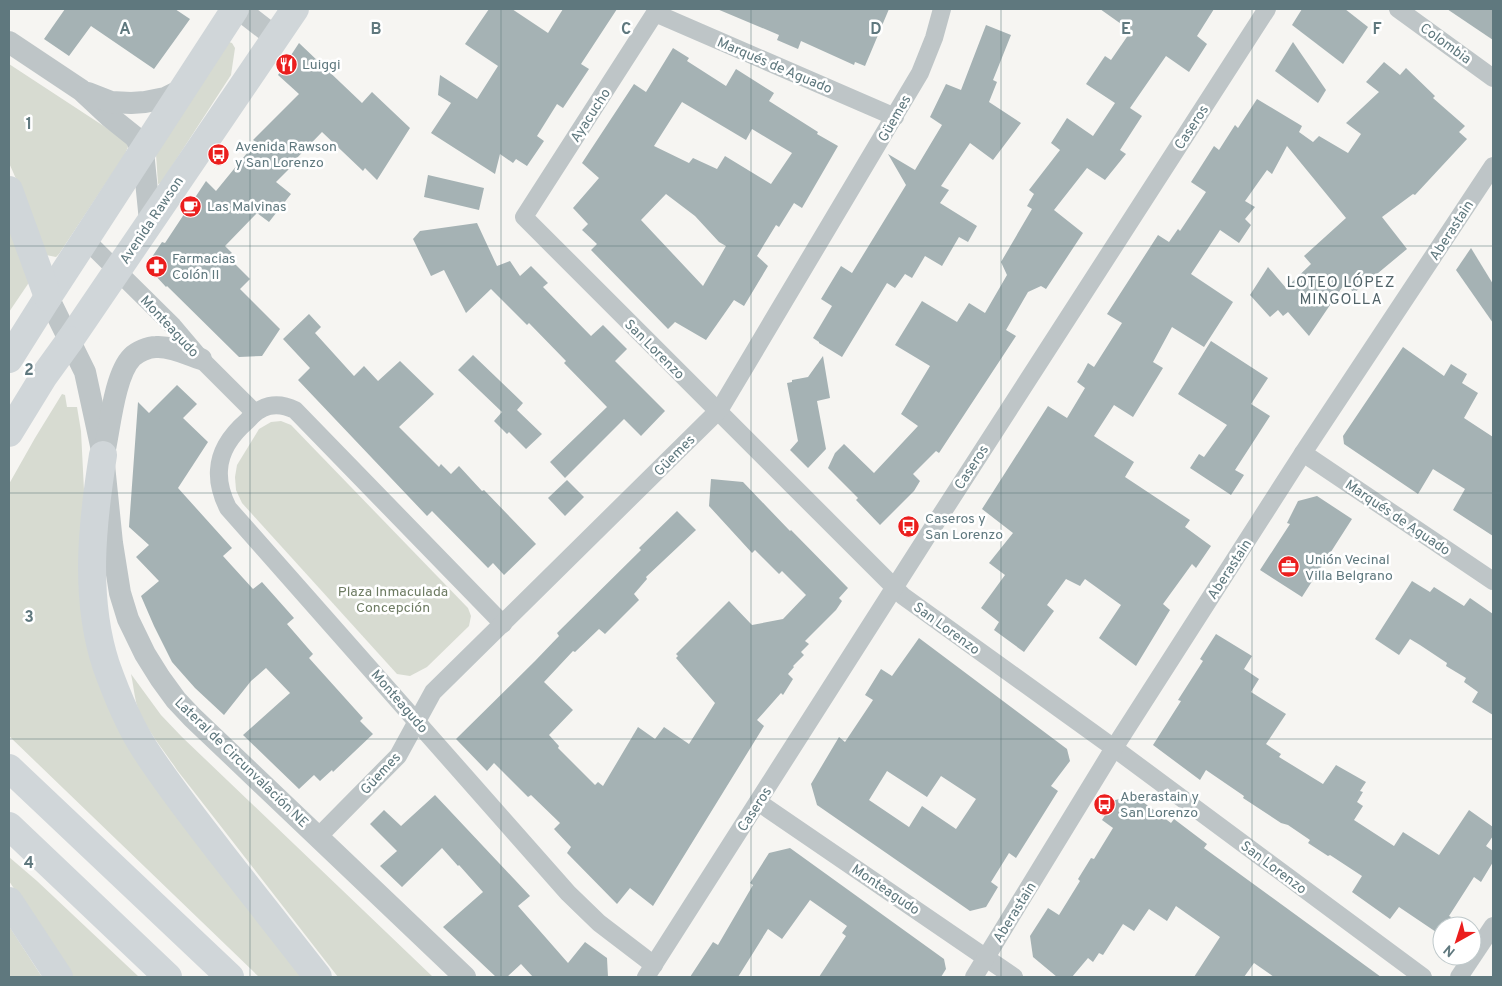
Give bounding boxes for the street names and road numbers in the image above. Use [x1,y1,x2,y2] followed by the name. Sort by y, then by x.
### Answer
[1416,20,1474,68] street label: Colombia
[714,34,835,98] street label: Marqués de Aguado
[567,85,615,146] street label: Ayacucho
[875,92,915,145] street label: Güemes
[1172,102,1213,153] street label: Caseros
[117,174,188,268] street label: Avenida Rawson
[1427,198,1478,264] street label: Aberastain
[136,293,202,362] street label: Monteagudo
[620,316,688,384] street label: San Lorenzo
[651,432,699,480] street label: Güemes
[952,442,993,493] street label: Caseros
[1341,477,1453,560] street label: Marqués de Aguado
[1205,537,1256,603] street label: Aberastain
[910,599,983,659] street label: San Lorenzo
[367,667,431,737] street label: Monteagudo
[170,695,311,832] street label: Lateral de Circunvalación NE
[357,749,405,799] street label: Güemes
[735,784,776,835] street label: Caseros
[1237,838,1310,899] street label: San Lorenzo
[848,861,923,919] street label: Monteagudo
[990,879,1041,946] street label: Aberastain

